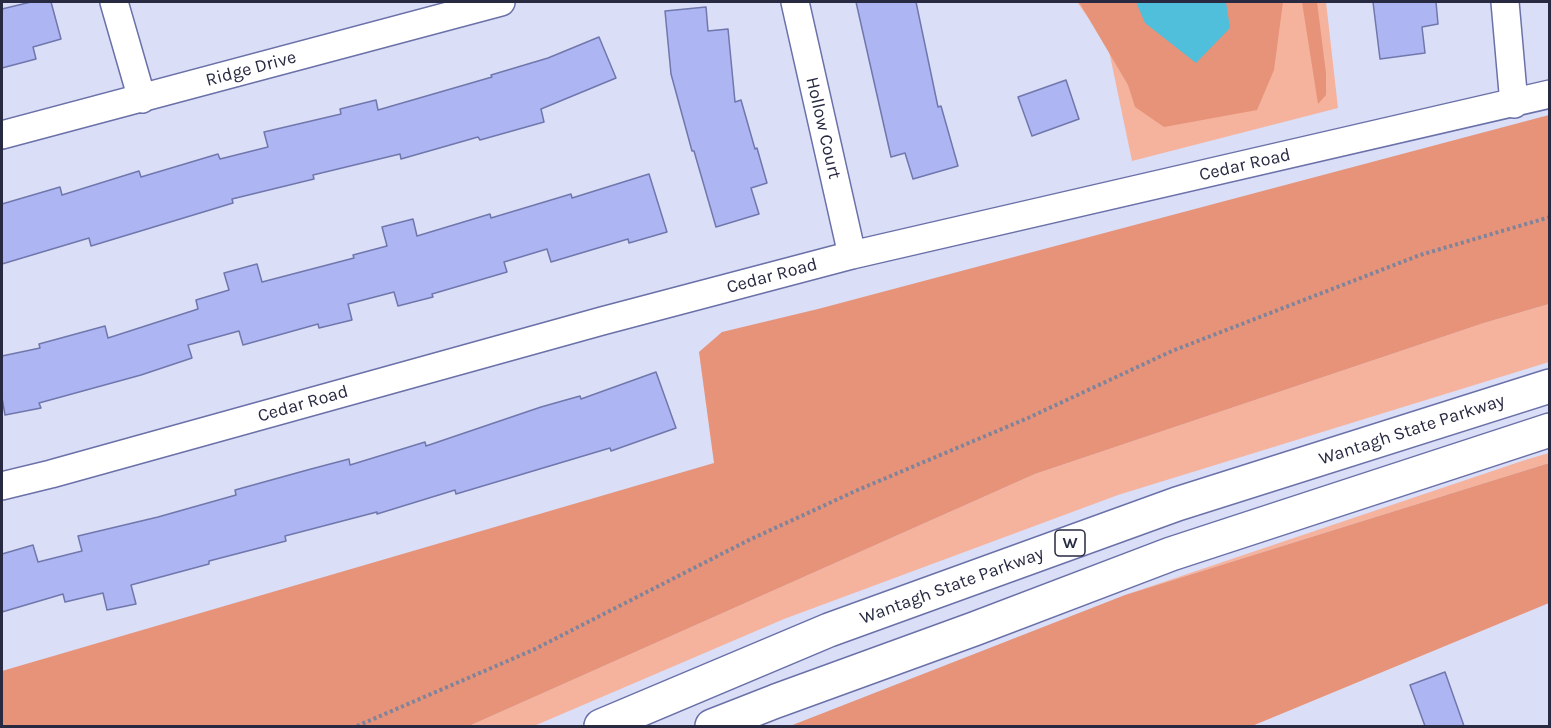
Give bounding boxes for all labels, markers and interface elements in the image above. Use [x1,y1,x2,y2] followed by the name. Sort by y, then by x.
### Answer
[203,47,299,91] street label: Ridge Drive
[801,75,845,181] street label: Hollow Court
[1197,144,1293,186] street label: Cedar Road
[724,254,820,298] street label: Cedar Road
[255,381,351,427] street label: Cedar Road
[1316,390,1508,470] street label: Wantagh State Parkway
[1055,530,1085,556] road number: W
[857,543,1047,629] street label: Wantagh State Parkway

